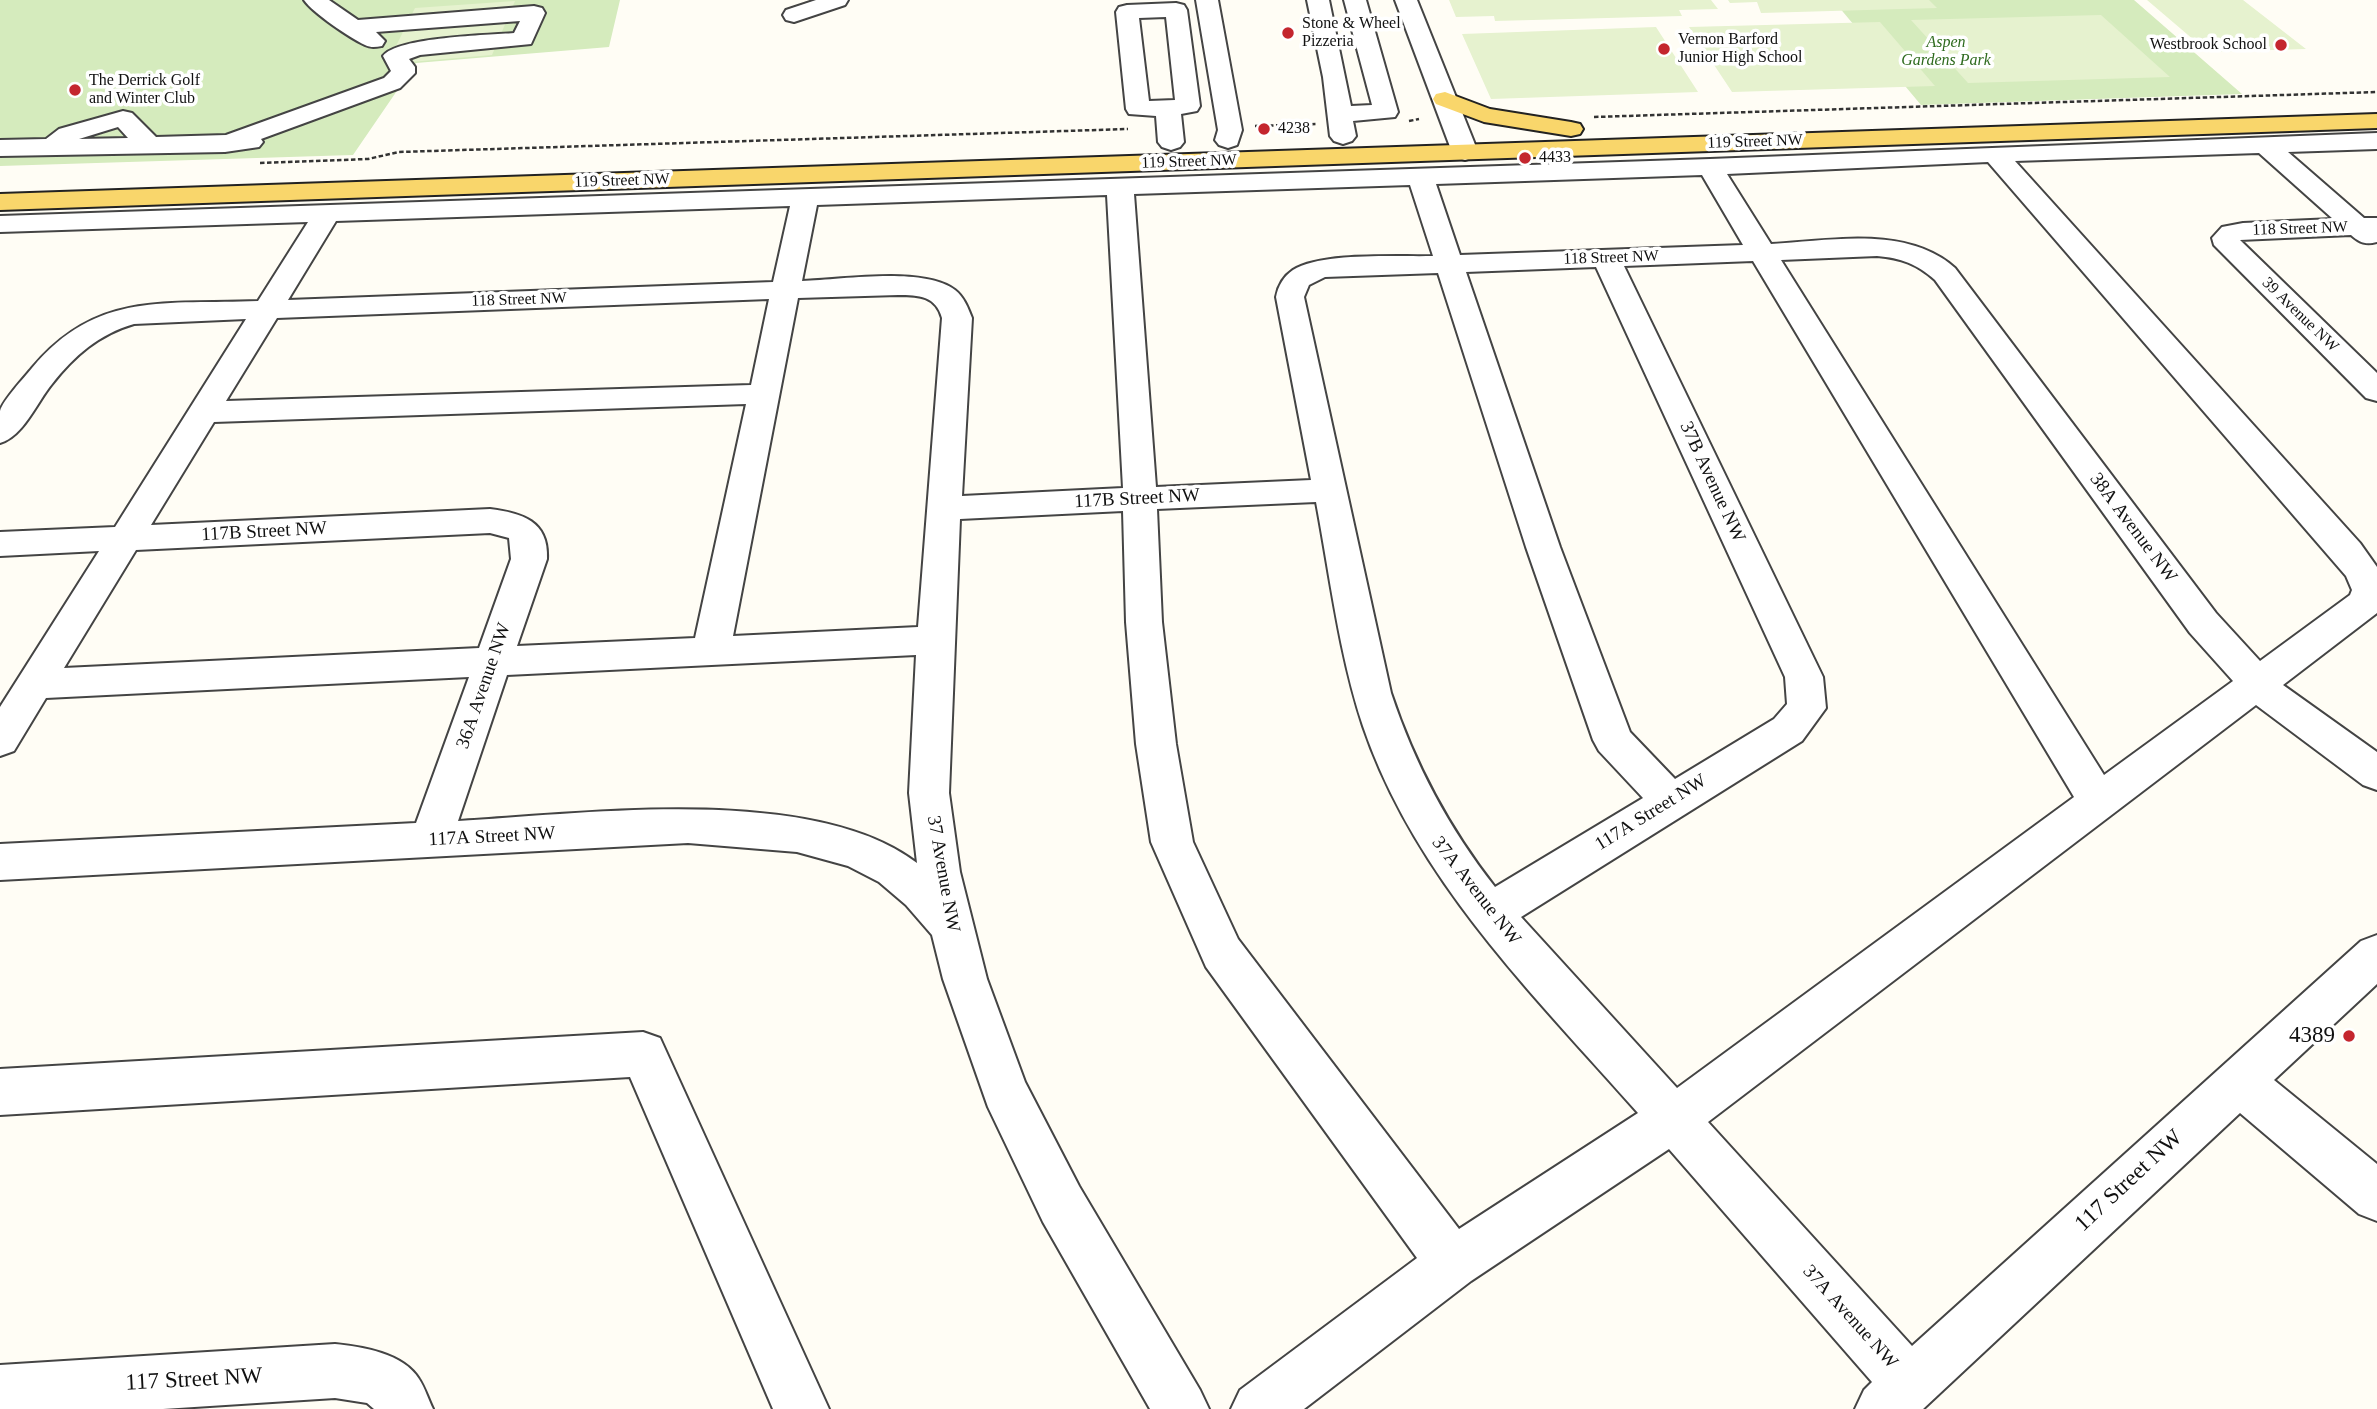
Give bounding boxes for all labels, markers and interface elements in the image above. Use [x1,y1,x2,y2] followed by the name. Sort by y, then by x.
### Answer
[1302,14,1401,52] place label: Stone & Wheel Pizzeria
[1280,25,1296,41] marker: Stone & Wheel Pizzeria
[1678,30,1802,68] place label: Vernon Barford Junior High School
[1901,33,1991,71] park label: Aspen Gardens Park
[2150,35,2267,55] place label: Westbrook School
[2273,37,2289,53] marker: Westbrook School
[1656,41,1672,57] marker: Vernon Barford Junior High School
[89,71,200,109] place label: The Derrick Golf and Winter Club
[67,82,83,98] marker: The Derrick Golf and Winter Club
[1278,119,1310,139] place label: 4238
[1256,121,1272,137] marker: 4238
[1707,131,1803,153] street label: 119 Street NW
[1539,148,1571,168] place label: 4433
[1517,150,1533,166] marker: 4433
[1141,151,1237,173] street label: 119 Street NW
[574,170,670,192] street label: 119 Street NW
[2252,218,2348,240] street label: 118 Street NW
[1563,247,1659,269] street label: 118 Street NW
[2258,274,2342,356] street label: 39 Avenue NW
[471,289,567,311] street label: 118 Street NW
[1674,418,1750,546] street label: 37B Avenue NW
[2084,469,2182,587] street label: 38A Avenue NW
[1074,484,1200,514] street label: 117B Street NW
[201,517,327,547] street label: 117B Street NW
[452,620,516,752] street label: 36A Avenue NW
[1591,770,1711,856] street label: 117A Street NW
[922,814,964,934] street label: 37 Avenue NW
[428,822,556,852] street label: 117A Street NW
[1427,832,1525,950] street label: 37A Avenue NW
[2289,1022,2335,1050] place label: 4389
[2341,1028,2357,1044] marker: 4389
[2069,1124,2189,1238] street label: 117 Street NW
[1798,1260,1902,1374] street label: 37A Avenue NW
[125,1363,263,1397] street label: 117 Street NW

